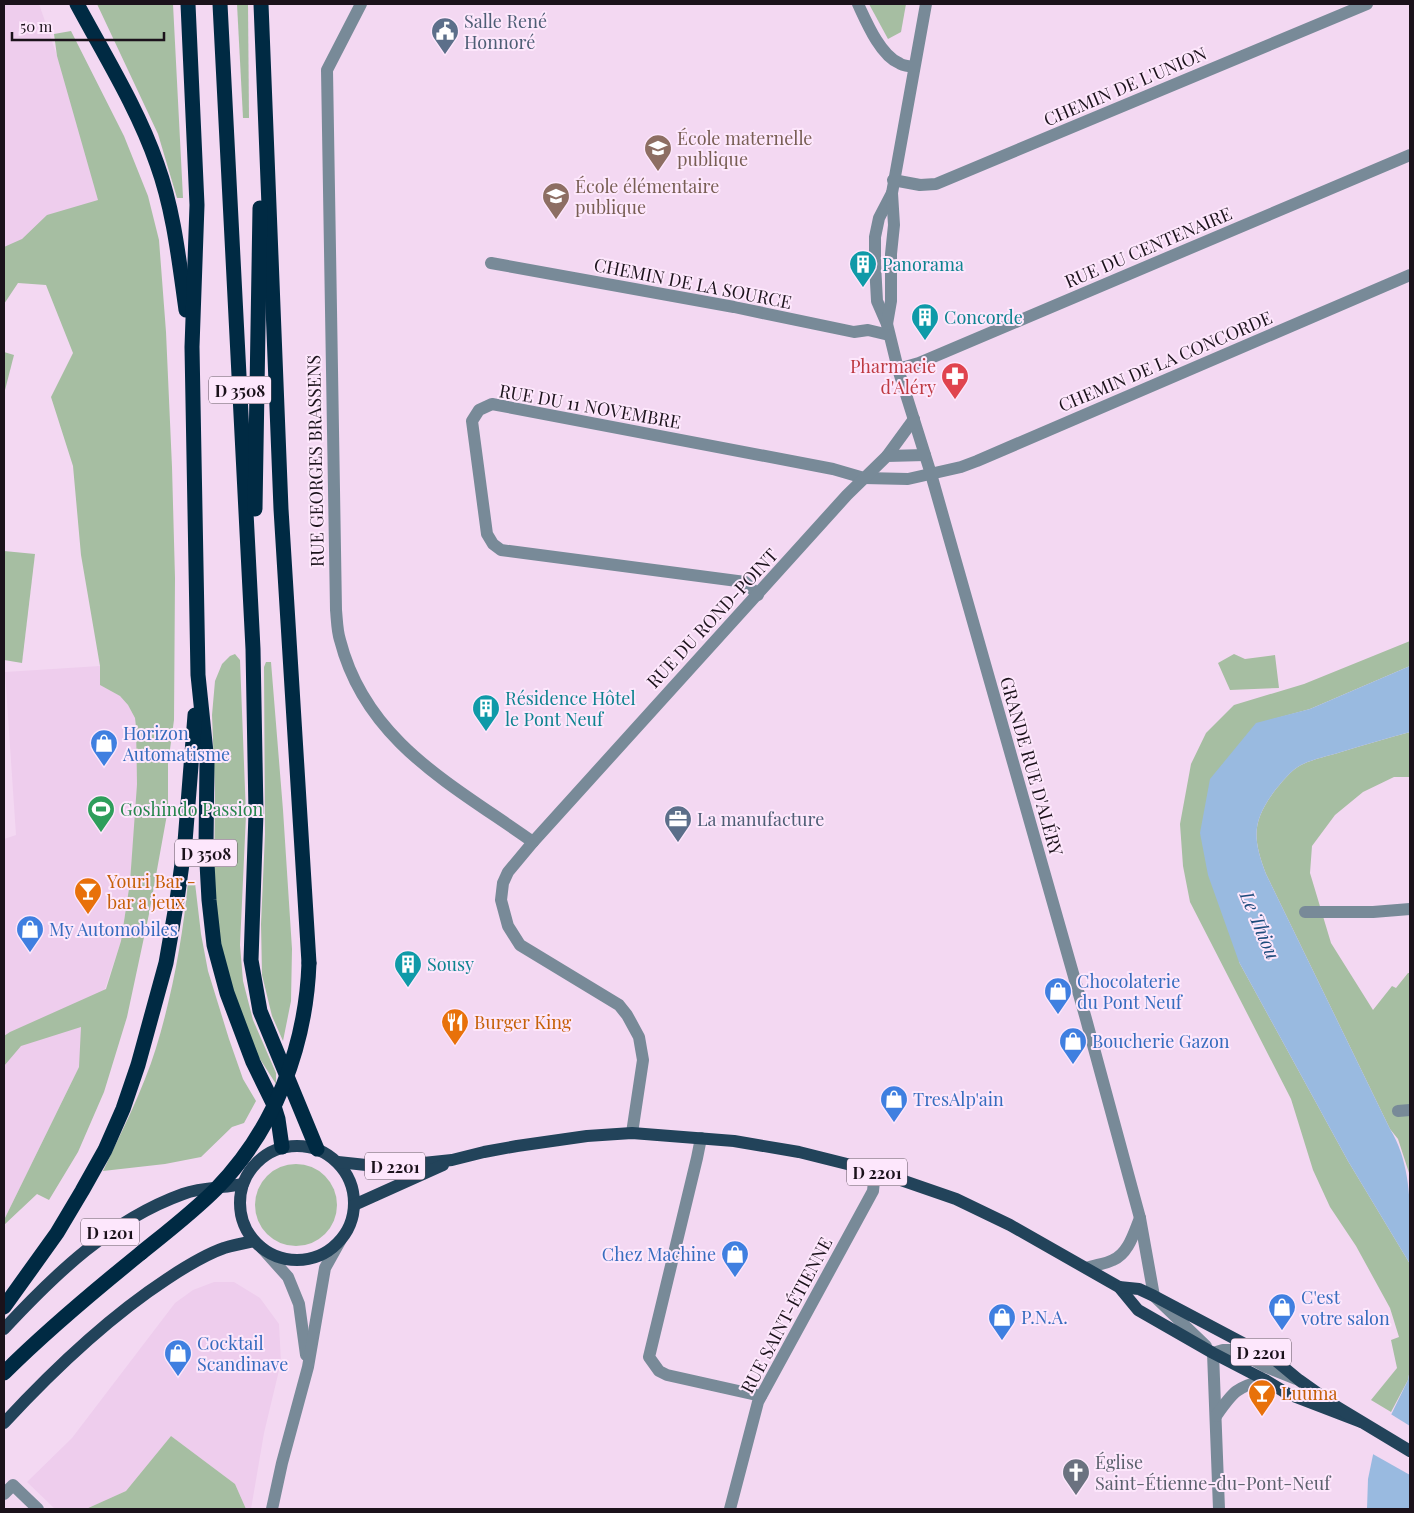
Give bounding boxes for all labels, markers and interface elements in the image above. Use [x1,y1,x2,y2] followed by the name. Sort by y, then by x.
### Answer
[464,9,547,54] place label: Salle René Honnoré
[12,10,165,42] scale bar
[20,16,53,36] text: 50 m
[430,16,460,55] public building icon: Salle René Honnoré
[1040,41,1211,131] street label: CHEMIN DE L'UNION
[677,126,812,171] place label: École maternelle publique
[643,133,673,172] school or university icon: École maternelle publique
[575,174,719,219] place label: École élémentaire publique
[541,181,571,220] school or university icon: École élémentaire publique
[1061,201,1235,293] street label: RUE DU CENTENAIRE
[848,249,878,288] building icon: Panorama
[592,252,794,314] street label: CHEMIN DE LA SOURCE
[882,252,964,276] place label: Panorama
[910,302,940,341] building icon: Concorde
[944,305,1023,329] place label: Concorde
[1055,305,1276,417] street label: CHEMIN DE LA CONCORDE
[850,354,936,399] place label: Pharmacie d'Aléry
[301,355,329,567] street label: RUE GEORGES BRASSENS
[940,361,970,400] pharmacy icon: Pharmacie d'Aléry
[209,376,271,404] road number: D 3508
[497,378,683,434] street label: RUE DU 11 NOVEMBRE
[641,543,783,693] street label: RUE DU ROND-POINT
[995,674,1069,859] street label: GRANDE RUE D'ALÉRY
[505,686,636,731] place label: Résidence Hôtel le Pont Neuf
[471,693,501,732] building icon: Résidence Hôtel le Pont Neuf
[122,721,230,766] place label: Horizon Automatisme
[89,728,119,767] shop icon: Horizon Automatisme
[86,794,116,833] sports icon: Goshindo Passion
[120,797,264,821] place label: Goshindo Passion
[663,804,693,843] office icon: La manufacture
[697,807,824,831] place label: La manufacture
[175,840,237,866] road number: D 3508
[106,869,196,914] place label: Youri Bar - bar a jeux
[73,876,103,915] bar icon: Youri Bar - bar a jeux
[1235,886,1287,963] water label: Le Thiou
[15,914,45,953] shop icon: My Automobiles
[49,917,178,941] place label: My Automobiles
[393,949,423,988] building icon: Sousy
[427,952,474,976] place label: Sousy
[1077,969,1184,1014] place label: Chocolaterie du Pont Neuf
[1043,976,1073,1015] shop icon: Chocolaterie du Pont Neuf
[440,1007,470,1046] restaurant icon: Burger King
[474,1010,572,1034] place label: Burger King
[1058,1026,1088,1065] shop icon: Boucherie Gazon
[1092,1029,1230,1053] place label: Boucherie Gazon
[879,1084,909,1123] shop icon: TresAlp'ain
[913,1087,1004,1111] place label: TresAlp'ain
[365,1152,425,1180] road number: D 2201
[847,1158,907,1186] road number: D 2201
[81,1218,139,1246] road number: D 1201
[735,1233,837,1397] street label: RUE SAINT-ÉTIENNE
[720,1239,750,1278] shop icon: Chez Machine
[602,1242,716,1266] place label: Chez Machine
[1300,1285,1390,1330] place label: C'est votre salon
[1267,1292,1297,1331] shop icon: C'est votre salon
[987,1302,1017,1341] shop icon: P.N.A.
[1021,1305,1068,1329] place label: P.N.A.
[197,1331,288,1376] place label: Cocktail Scandinave
[163,1338,193,1377] shop icon: Cocktail Scandinave
[1231,1338,1291,1365] road number: D 2201
[1247,1378,1277,1417] bar icon: Luuma
[1281,1381,1337,1405] place label: Luuma
[1095,1450,1332,1495] place label: Église Saint-Étienne-du-Pont-Neuf
[1061,1457,1091,1496] church icon: Église Saint-Étienne-du-Pont-Neuf

